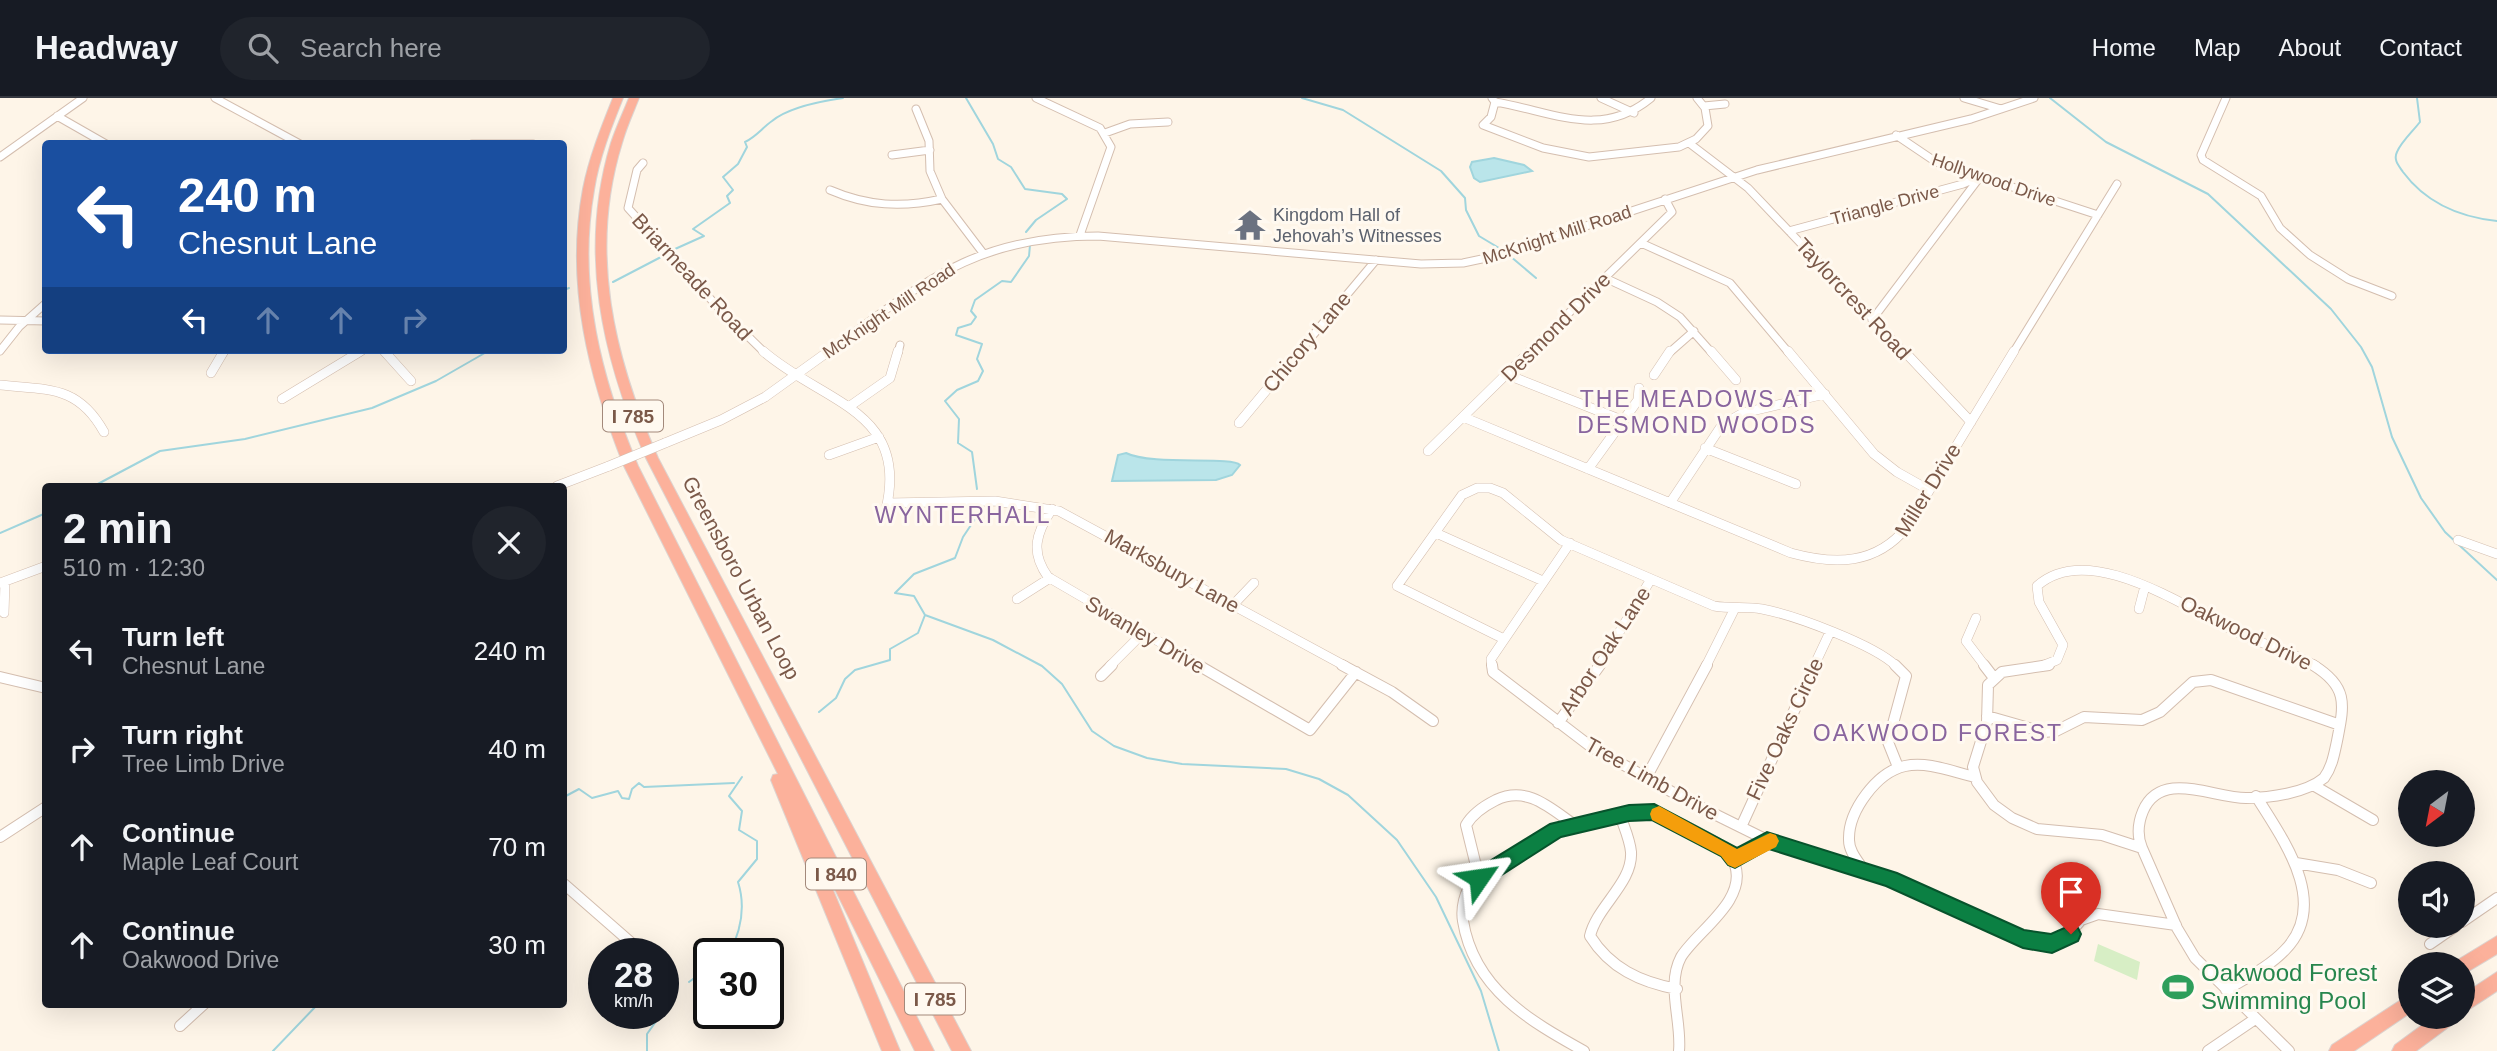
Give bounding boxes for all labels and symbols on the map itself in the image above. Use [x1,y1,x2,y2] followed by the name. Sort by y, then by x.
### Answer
[1929,149,2059,211] street label: Hollywood Drive
[1829,181,1941,229] street label: Triangle Drive
[1480,202,1634,268] street label: McKnight Mill Road
[1273,205,1442,246] place label: Kingdom Hall of Jehovah’s Witnesses
[1233,208,1267,242] temple icon: Kingdom Hall of Jehovah’s Witnesses
[628,209,757,345] street label: Briarmeade Road
[1791,233,1916,364] street label: Taylorcrest Road
[819,259,959,363] street label: McKnight Mill Road
[1496,267,1615,386] street label: Desmond Drive
[1258,287,1355,396] street label: Chicory Lane
[1577,386,1817,438] district label: THE MEADOWS AT DESMOND WOODS
[603,400,663,432] road number: I 785
[1890,439,1965,540] street label: Miller Drive
[678,472,805,683] street label: Greensboro Urban Loop
[874,502,1052,528] district label: WYNTERHALL
[1101,524,1244,617] street label: Marksbury Lane
[1555,582,1655,719] street label: Arbor Oak Lane
[1081,591,1209,678] street label: Swanley Drive
[2177,591,2316,674] street label: Oakwood Drive
[1742,654,1828,803] street label: Five Oaks Circle
[1813,720,2063,746] district label: OAKWOOD FOREST
[1582,732,1723,825] street label: Tree Limb Drive
[2398,770,2474,847] north arrow
[1442,841,1516,915] position arrow
[806,859,866,890] road number: I 840
[2041,862,2101,934] pin
[693,938,784,1029] speed limit sign: 30
[2201,959,2377,1014] place label: Oakwood Forest Swimming Pool
[2161,970,2195,1004] sports icon: Oakwood Forest Swimming Pool
[905,984,965,1015] road number: I 785

